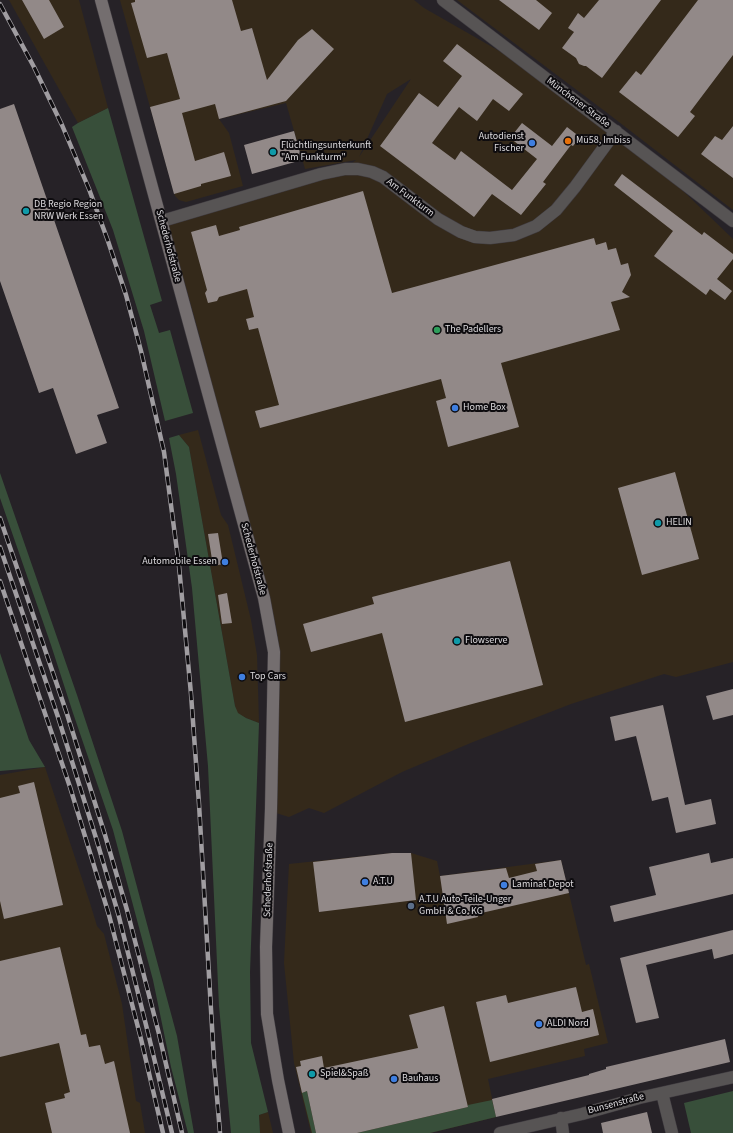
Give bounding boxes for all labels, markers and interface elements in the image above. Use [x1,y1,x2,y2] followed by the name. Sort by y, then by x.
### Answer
[544,75,612,131] street label: Münchener Straße
[479,131,524,154] place label: Autodienst Fischer
[576,135,630,147] place label: Mü58, Imbiss
[563,136,573,146] marker: Mü58, Imbiss
[527,138,537,148] marker: Autodienst Fischer
[281,140,371,164] place label: Flüchtlingsunterkunft "Am Funkturm"
[268,147,278,157] marker: Flüchtlingsunterkunft "Am Funkturm"
[384,176,436,220] street label: Am Funkturm
[34,199,103,222] place label: DB Regio Region NRW Werk Essen
[21,206,31,216] marker: DB Regio Region NRW Werk Essen
[153,209,183,283] street label: Schederhofstraße
[445,324,501,336] place label: The Padellers
[432,325,442,335] marker: The Padellers
[463,402,506,414] place label: Home Box
[450,403,460,413] marker: Home Box
[666,517,692,529] place label: HELIN
[653,518,663,528] marker: HELIN
[238,522,268,596] street label: Schederhofstraße
[142,556,217,568] place label: Automobile Essen
[220,557,230,567] marker: Automobile Essen
[465,635,508,647] place label: Flowserve
[452,636,462,646] marker: Flowserve
[250,671,286,683] place label: Top Cars
[237,672,247,682] marker: Top Cars
[262,843,276,917] street label: Schederhofstraße
[373,876,393,888] place label: A.T.U
[360,877,370,887] marker: A.T.U
[512,879,574,891] place label: Laminat Depot
[499,880,509,890] marker: Laminat Depot
[419,894,511,918] place label: A.T.U Auto-Teile-Unger GmbH & Co. KG
[406,901,416,911] marker: A.T.U Auto-Teile-Unger GmbH & Co. KG
[547,1018,589,1030] place label: ALDI Nord
[534,1019,544,1029] marker: ALDI Nord
[320,1068,369,1080] place label: Spiel&Spaß
[307,1069,317,1079] marker: Spiel&Spaß
[402,1073,438,1085] place label: Bauhaus
[389,1074,399,1084] marker: Bauhaus
[587,1091,645,1117] street label: Bunsenstraße

